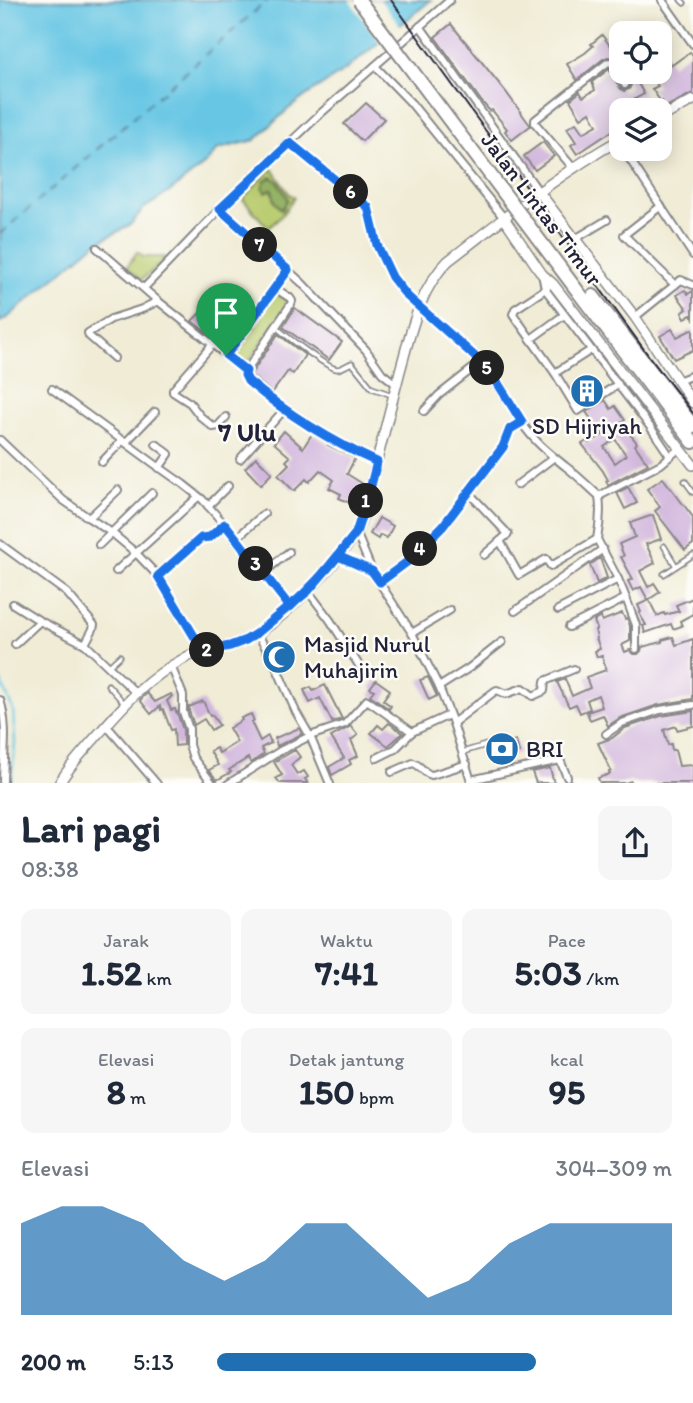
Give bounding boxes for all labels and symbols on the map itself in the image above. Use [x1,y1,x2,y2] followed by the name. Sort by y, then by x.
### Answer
[475,127,609,291] street label: Jalan Lintas Timur
[334,174,368,210] pin: 6
[243,228,278,262] pin: 7
[196,283,256,355] pin
[470,350,504,386] pin: 5
[568,372,606,410] building icon: SD Hijriyah
[532,412,643,440] place label: SD Hijriyah
[217,416,276,448] district label: 7 Ulu
[348,484,384,518] pin: 1
[402,532,438,566] pin: 4
[238,546,274,582] pin: 3
[304,630,431,684] place label: Masjid Nurul Muhajirin
[190,632,224,668] pin: 2
[260,638,298,676] mosque icon: Masjid Nurul Muhajirin
[483,730,521,768] bank icon: BRI
[526,735,564,763] place label: BRI

